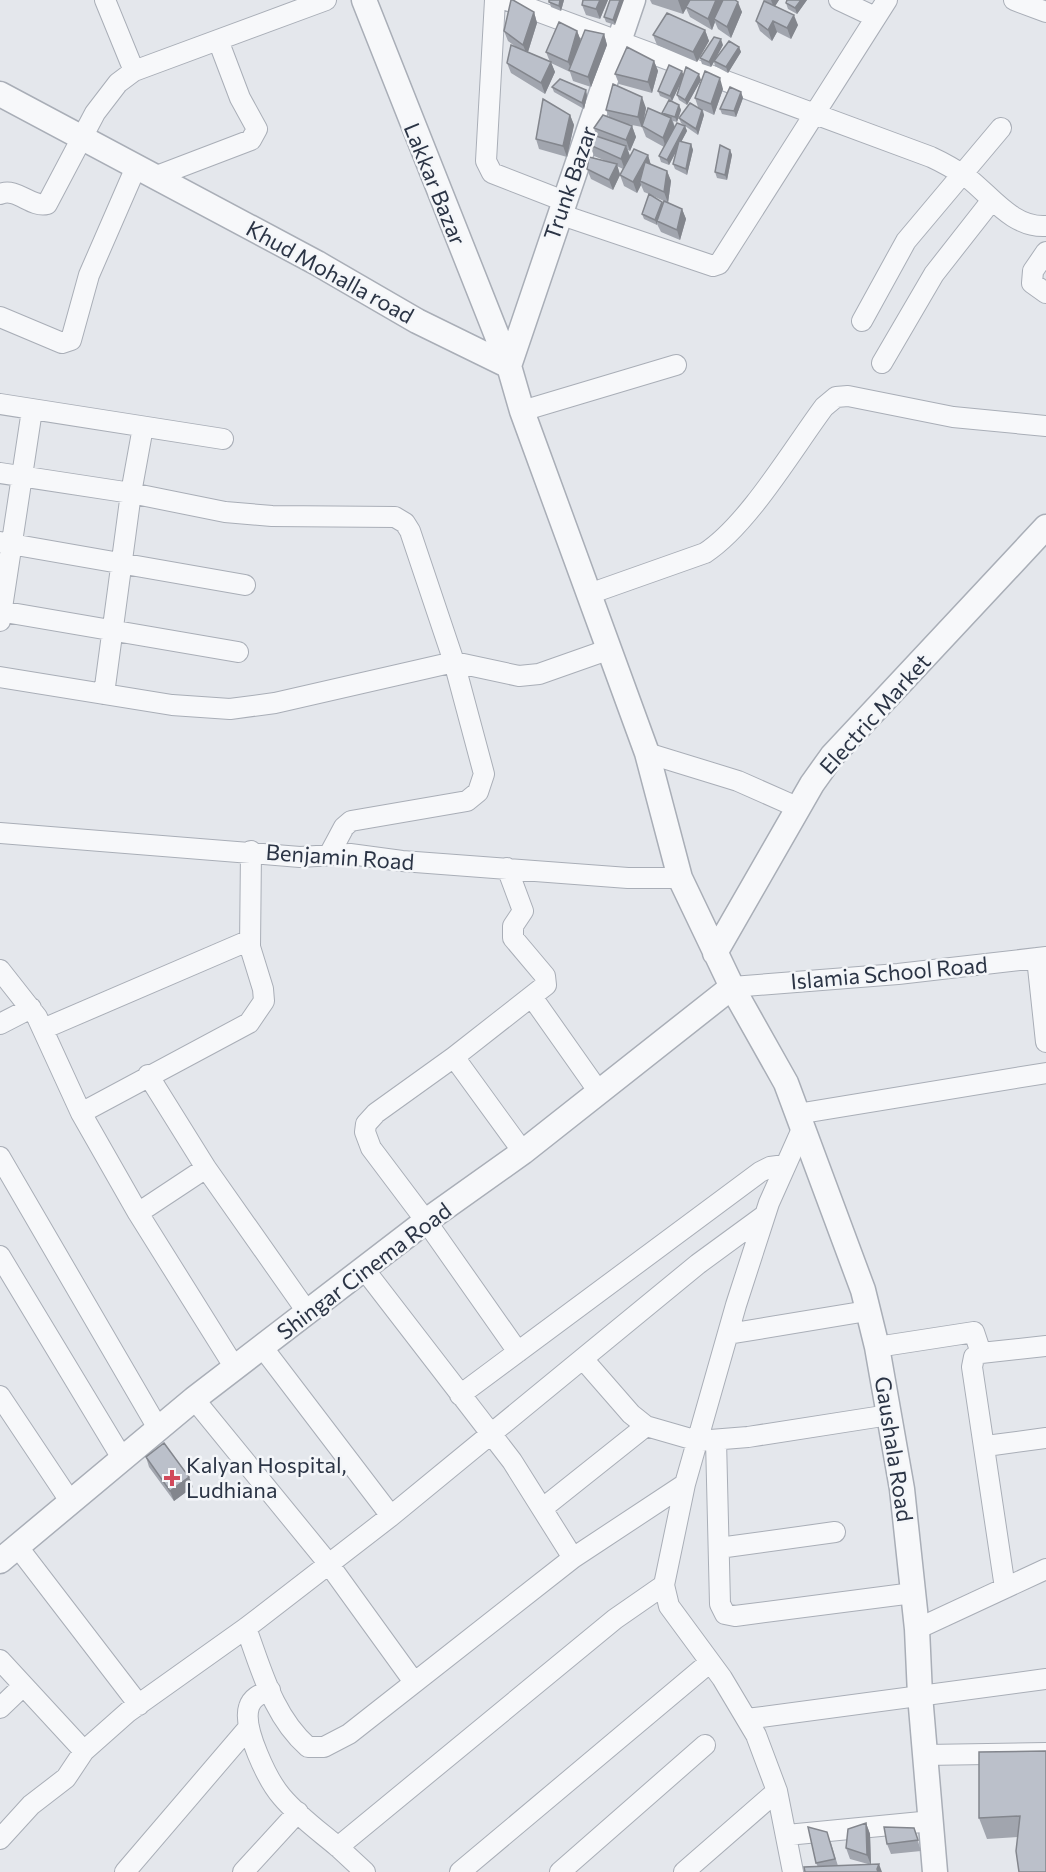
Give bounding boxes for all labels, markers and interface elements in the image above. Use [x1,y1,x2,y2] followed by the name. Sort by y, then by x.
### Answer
[399,119,472,249] street label: Lakkar Bazar
[537,122,602,244] street label: Trunk Bazar
[242,214,419,329] street label: Khud Mohalla road
[814,648,936,779] street label: Electric Market
[265,838,415,875] street label: Benjamin Road
[789,950,989,995] street label: Islamia School Road
[271,1196,456,1345] street label: Shingar Cinema Road
[870,1374,919,1523] street label: Gaushala Road
[186,1451,347,1503] place label: Kalyan Hospital, Ludhiana
[163,1469,181,1487] marker: Kalyan Hospital, Ludhiana

